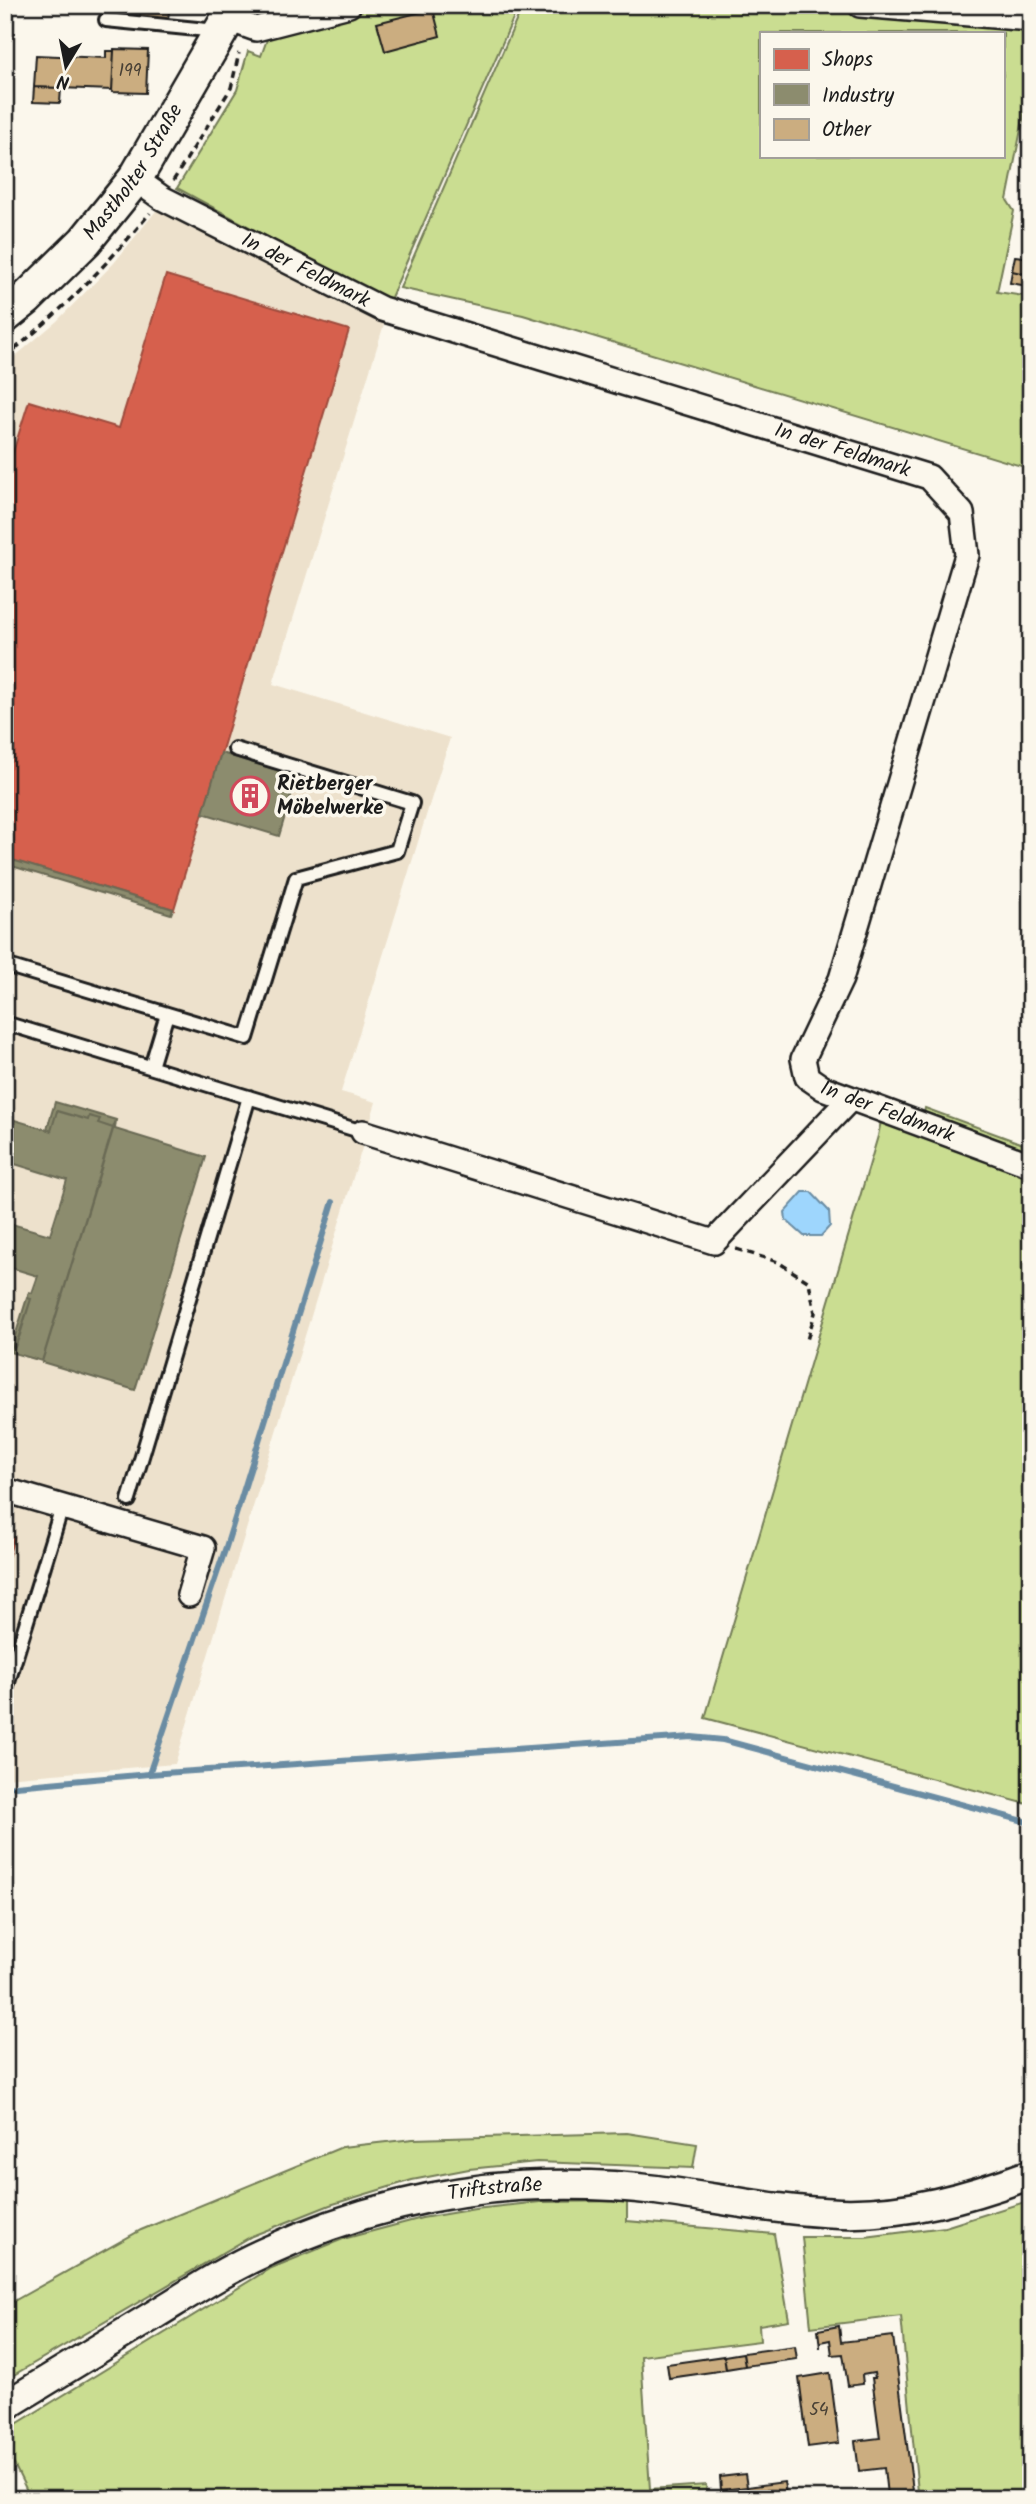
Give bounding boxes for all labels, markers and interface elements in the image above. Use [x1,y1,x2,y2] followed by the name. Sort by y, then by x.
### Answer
[32,32,102,102] north arrow
[760,32,1004,158] legend
[822,44,873,77] text: Shops
[118,57,142,86] house number: 199
[55,65,72,97] text: N
[822,80,894,113] text: Industry
[75,97,192,248] street label: Mastholter Straße
[822,114,872,147] text: Other
[235,224,376,317] street label: In der Feldmark
[770,414,915,487] street label: In der Feldmark
[277,768,383,825] place label: Rietberger Möbelwerke
[229,775,271,817] building icon: Rietberger Möbelwerke
[815,1072,959,1152] street label: In der Feldmark
[445,2168,543,2211] street label: Triftstraße
[809,2396,829,2425] house number: 54

